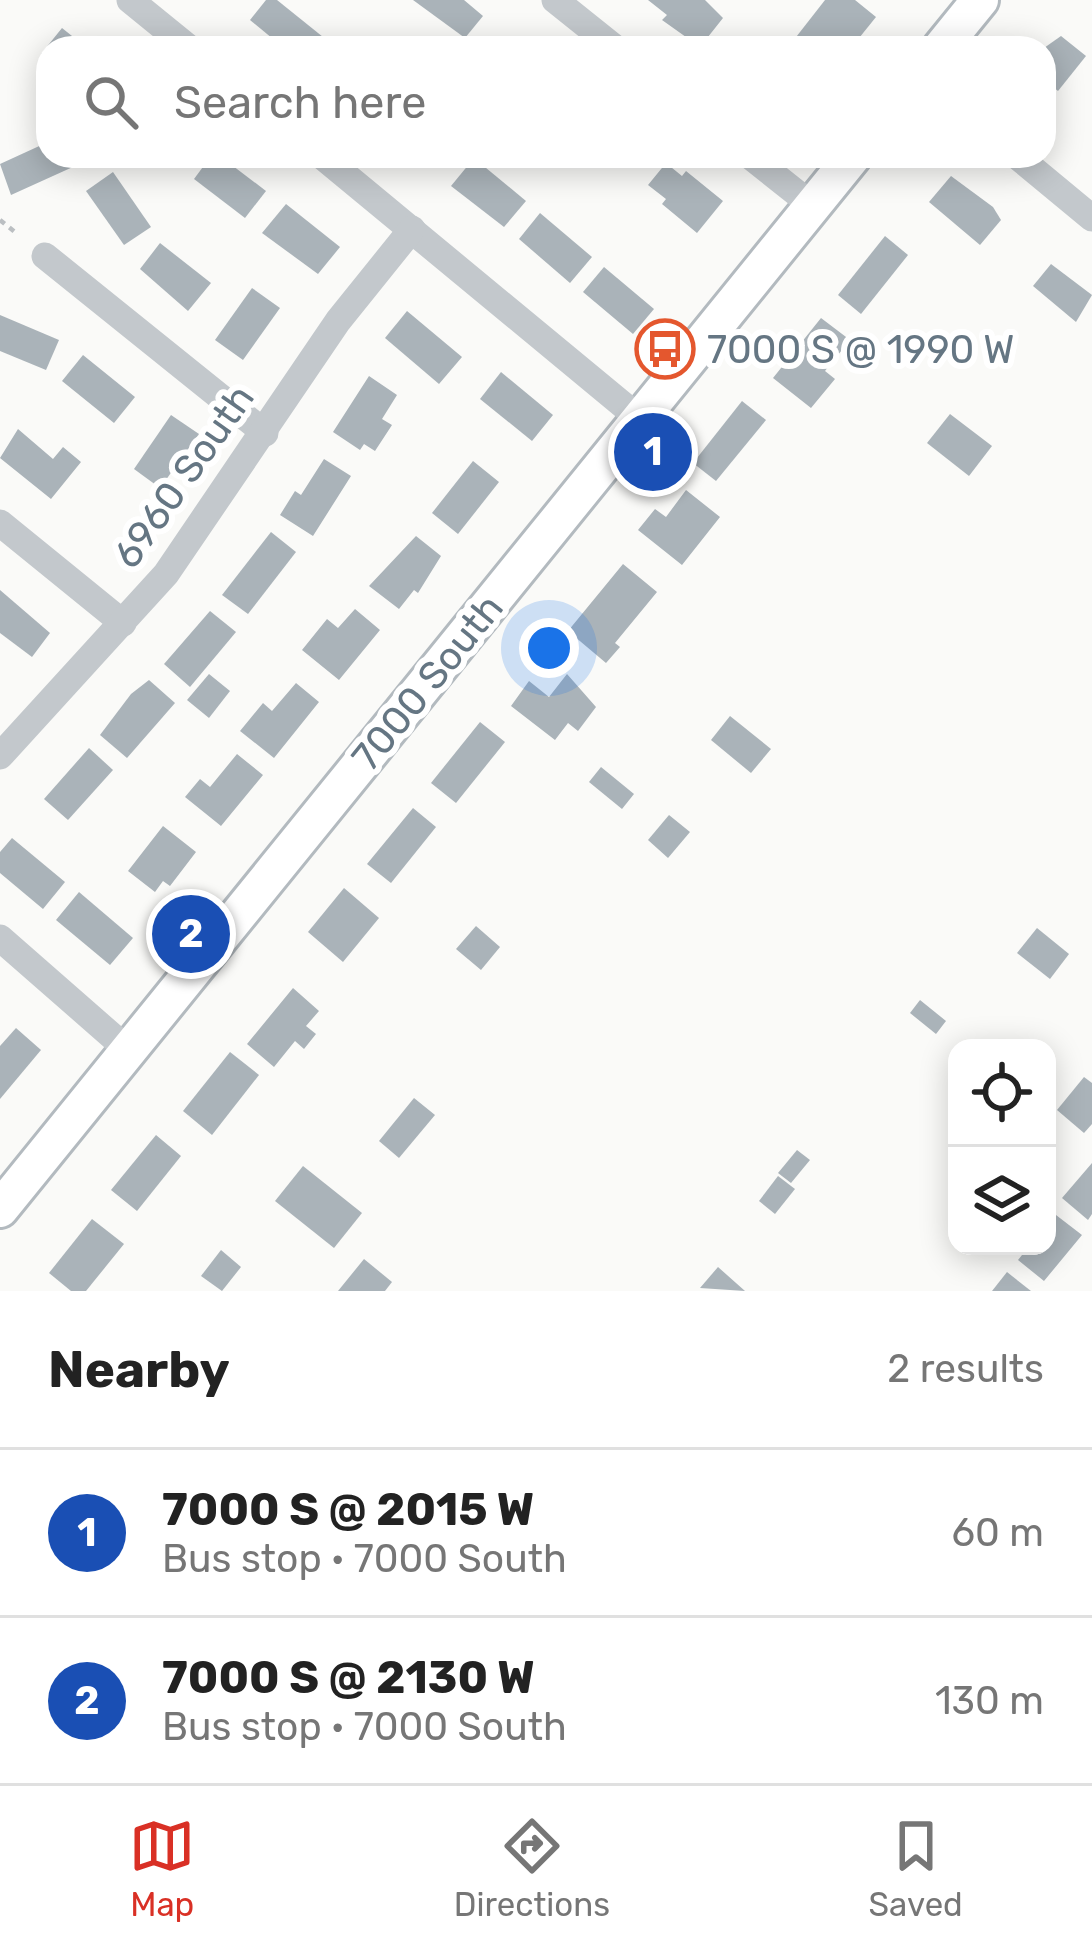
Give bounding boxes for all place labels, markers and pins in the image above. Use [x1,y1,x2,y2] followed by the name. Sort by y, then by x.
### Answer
[634,318,696,380] bus stop icon: 7000 S @ 1990 W
[707,327,1015,373] place label: 7000 S @ 1990 W
[614,407,692,497] pin: 1
[152,889,230,979] pin: 2

